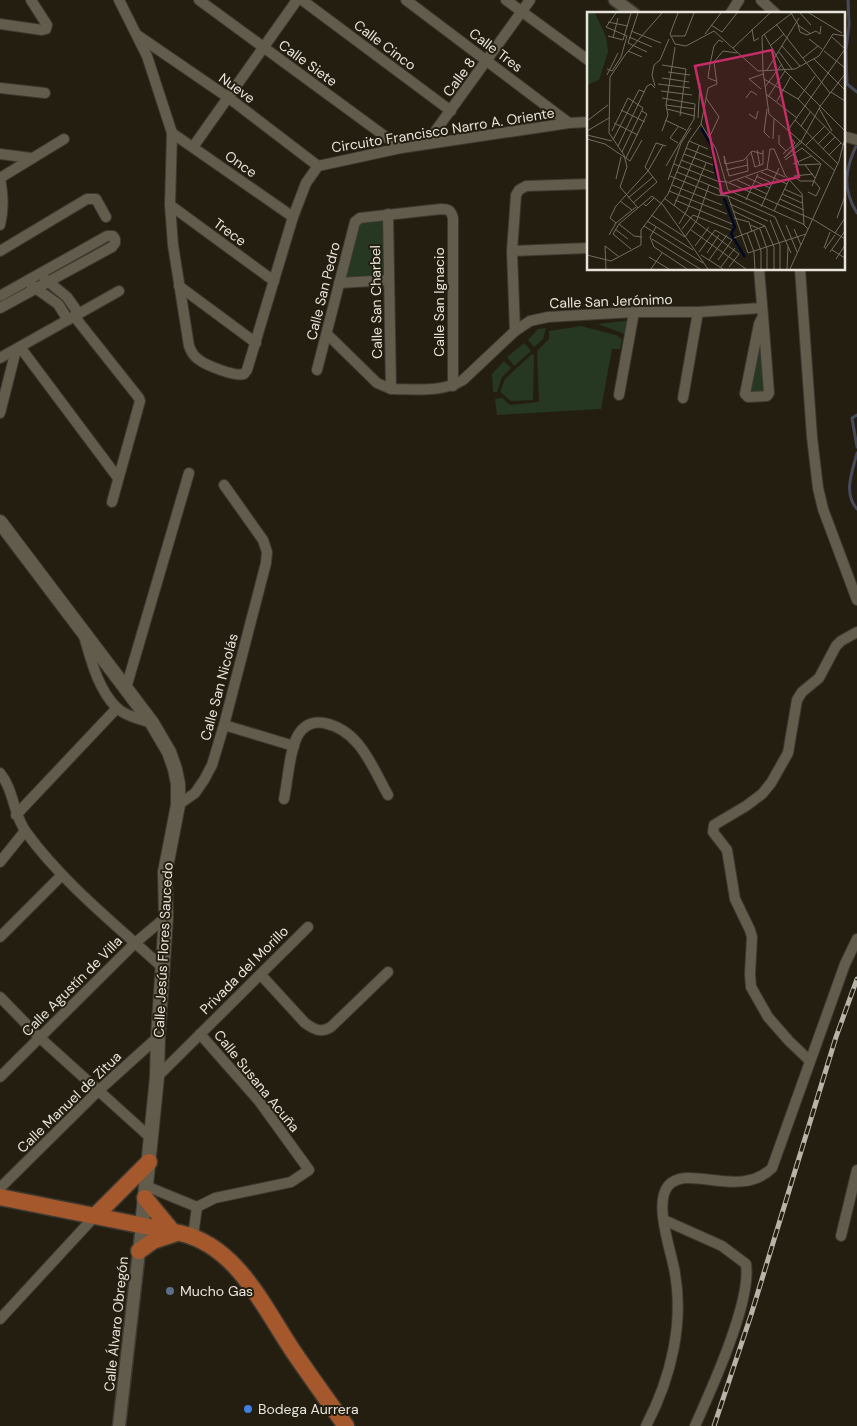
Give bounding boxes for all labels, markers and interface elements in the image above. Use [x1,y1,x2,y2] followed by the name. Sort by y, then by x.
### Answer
[587,12,844,270] inset map
[350,16,420,74] street label: Calle Cinco
[466,24,526,76] street label: Calle Tres
[275,36,341,90] street label: Calle Siete
[439,54,479,100] street label: Calle 8
[215,69,259,107] street label: Nueve
[330,103,556,157] street label: Circuito Francisco Narro A. Oriente
[222,147,260,181] street label: Once
[210,214,250,250] street label: Trece
[302,240,344,342] street label: Calle San Pedro
[366,245,386,359] street label: Calle San Charbel
[430,247,448,357] street label: Calle San Ignacio
[549,290,673,312] street label: Calle San Jerónimo
[196,631,242,743] street label: Calle San Nicolás
[149,862,177,1038] street label: Calle Jesús Flores Saucedo
[196,922,292,1018] street label: Privada del Morillo
[18,932,126,1040] street label: Calle Agustín de Villa
[210,1026,304,1136] street label: Calle Susana Acuña
[13,1047,125,1157] street label: Calle Manuel de Zitua
[100,1255,132,1393] street label: Calle Álvaro Obregón
[180,1282,253,1300] place label: Mucho Gas
[164,1285,176,1297] marker: Mucho Gas
[258,1400,359,1418] place label: Bodega Aurrera
[242,1403,254,1415] marker: Bodega Aurrera

